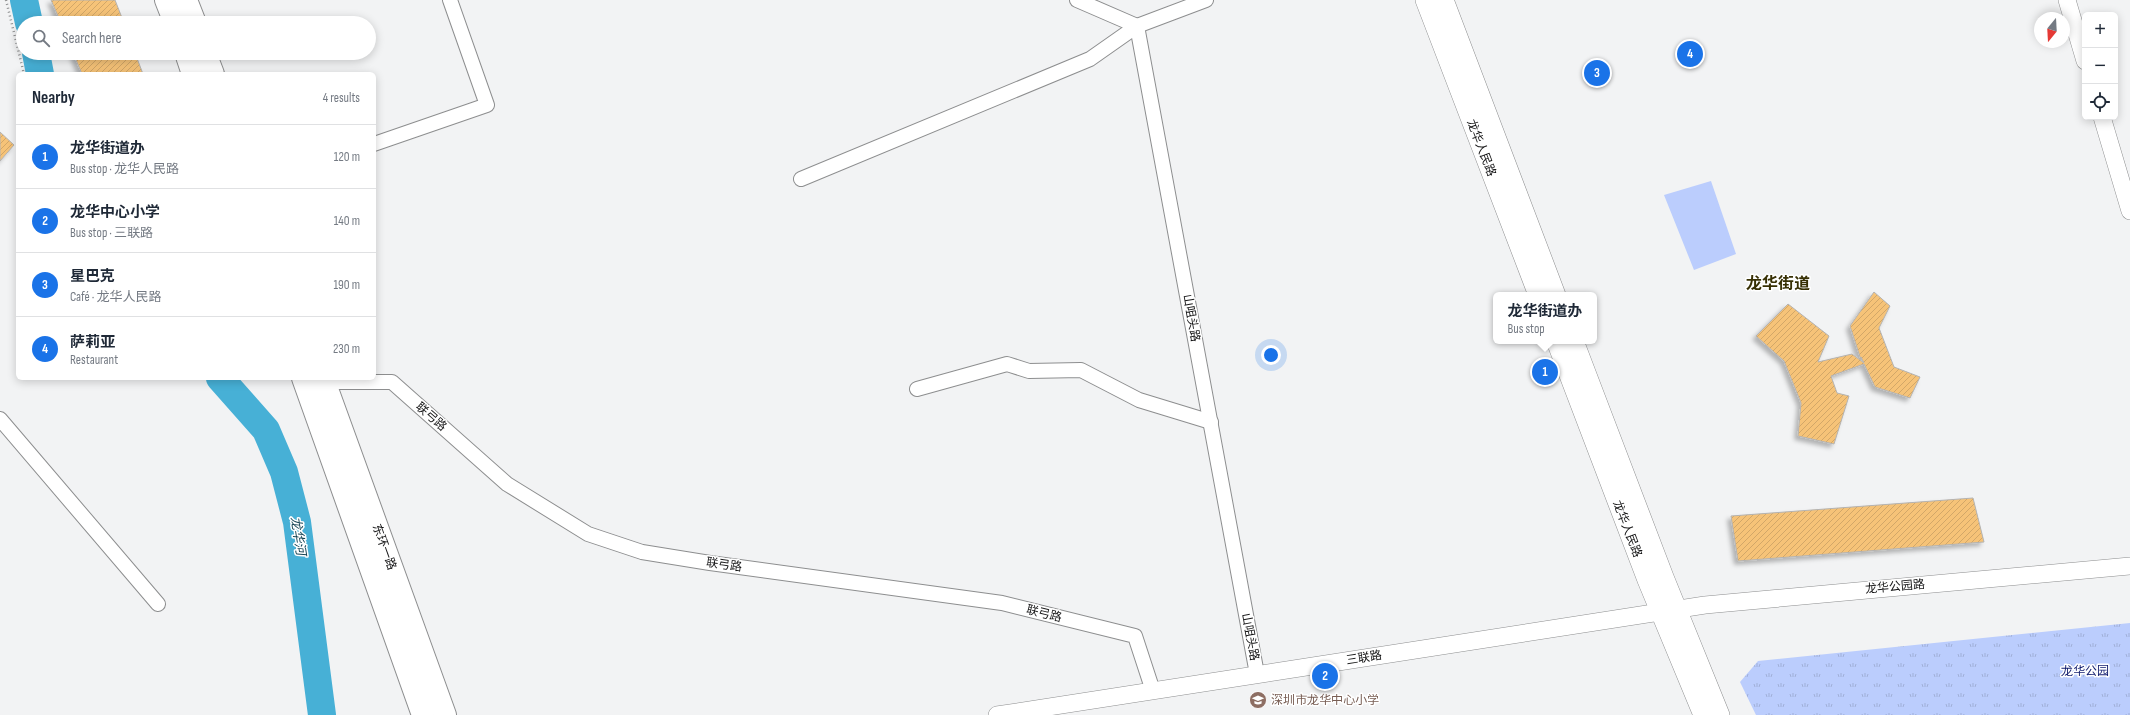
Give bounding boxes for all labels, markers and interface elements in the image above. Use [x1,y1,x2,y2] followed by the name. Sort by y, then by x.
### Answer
[2034,12,2070,48] north arrow
[2082,12,2118,120] map controls
[2082,12,2118,48] button: +
[16,16,376,60] search box
[30,27,52,49] icon: search
[62,29,122,48] text: Search here
[1677,39,1703,69] pin: 4
[2082,48,2118,84] button: −
[1584,58,1610,88] pin: 3
[2082,84,2118,120] button: locate
[32,88,75,108] text: Nearby
[323,90,360,106] text: 4 results
[1463,117,1499,179] street label: 龙华人民路
[70,139,145,158] text: 龙华街道办
[42,149,48,165] text: 1
[334,149,360,165] text: 120 m
[70,161,179,177] text: Bus stop · 龙华人民路
[70,203,160,222] text: 龙华中心小学
[42,213,48,229] text: 2
[334,213,360,229] text: 140 m
[70,225,153,241] text: Bus stop · 三联路
[70,267,115,286] text: 星巴克
[1746,274,1810,294] district label: 龙华街道
[42,277,48,293] text: 3
[333,277,360,293] text: 190 m
[70,289,162,305] text: Café · 龙华人民路
[1493,292,1597,344] popup
[1179,293,1203,343] street label: 山咀头路
[1507,302,1583,321] text: 龙华街道办
[1507,321,1545,337] text: Bus stop
[70,333,115,352] text: 萨莉亚
[42,341,48,357] text: 4
[333,341,360,357] text: 230 m
[1261,345,1281,365] your location
[70,352,118,368] text: Restaurant
[1532,357,1558,387] pin: 1
[412,400,450,434] street label: 联弓路
[1609,498,1645,560] street label: 龙华人民路
[287,515,309,559] water label: 龙华河
[369,522,399,572] street label: 东环一路
[705,555,743,575] street label: 联弓路
[1864,577,1926,597] street label: 龙华公园路
[1025,602,1063,626] street label: 联弓路
[1238,612,1262,662] street label: 山咀头路
[1345,648,1383,668] street label: 三联路
[1312,661,1338,691] pin: 2
[2061,664,2109,679] park label: 龙华公园
[1248,690,1268,710] school or university icon: 深圳市龙华中心小学
[1271,693,1379,708] place label: 深圳市龙华中心小学

